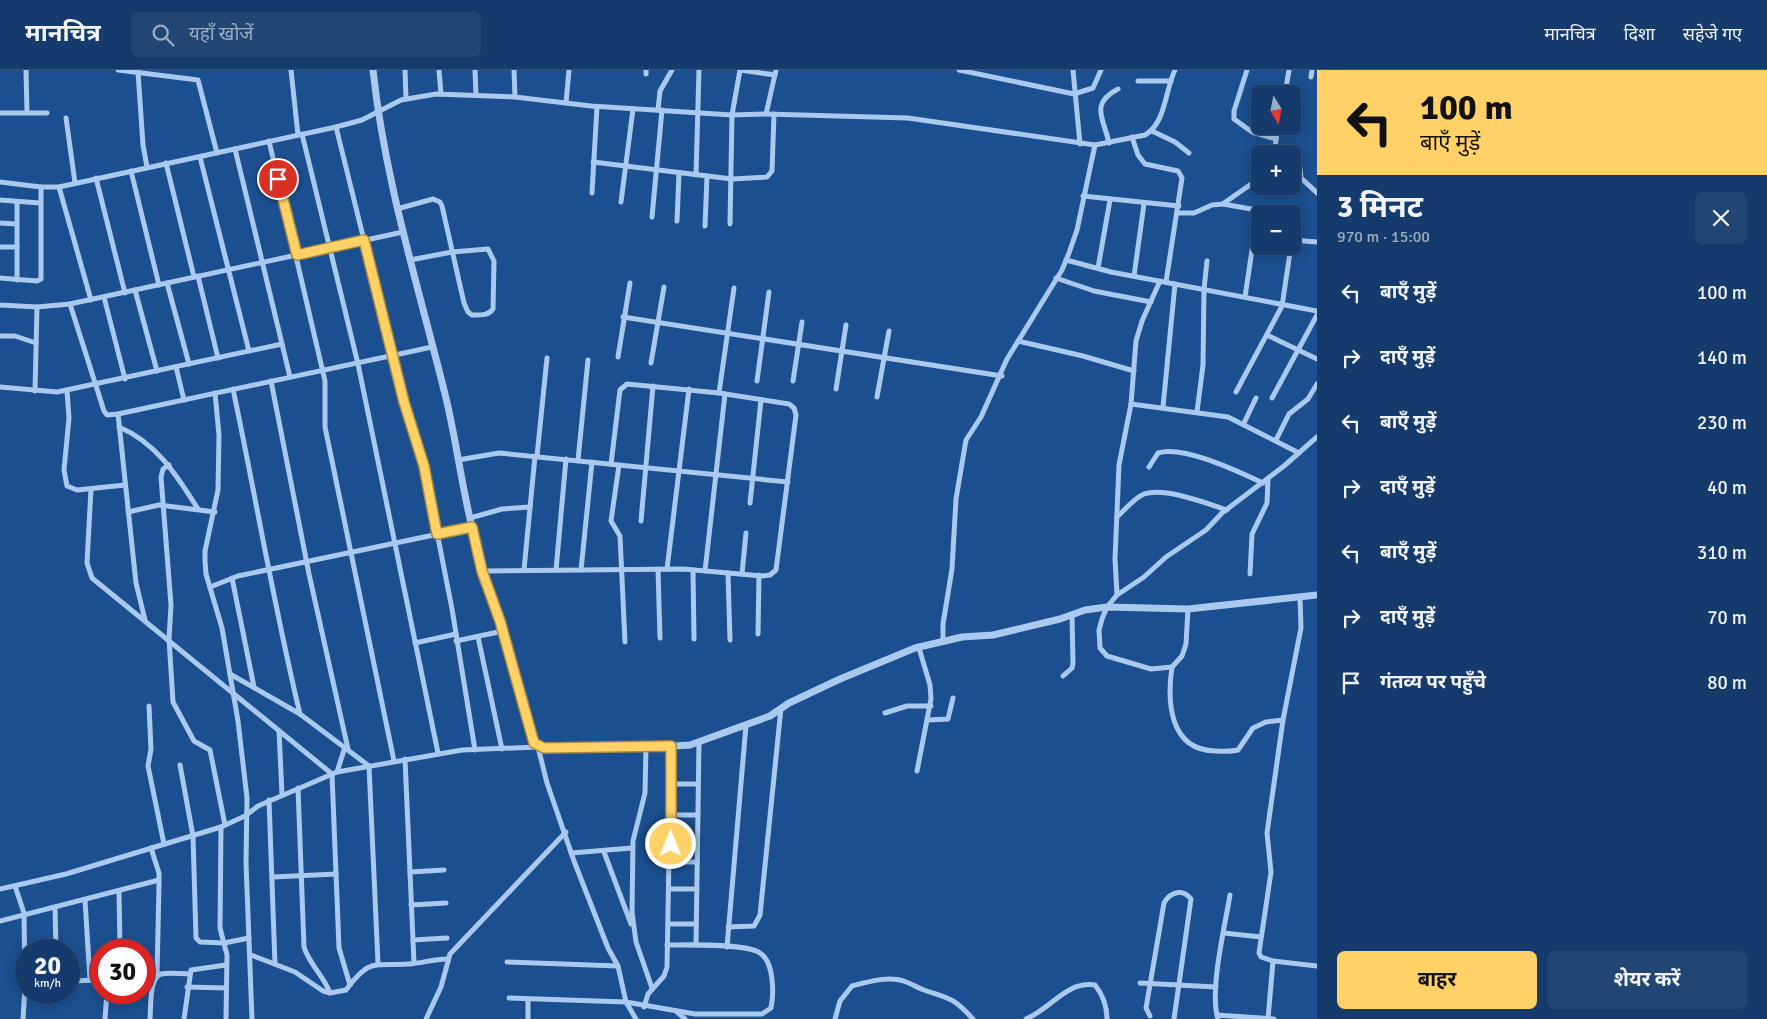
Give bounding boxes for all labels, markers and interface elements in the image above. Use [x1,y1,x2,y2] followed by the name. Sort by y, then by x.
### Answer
[131,12,481,57] search box
[25,18,101,48] text: मानचित्र
[149,21,177,49] icon: search
[189,22,253,46] text: यहाँ खोजें
[1544,23,1596,45] text: मानचित्र
[1624,23,1655,45] text: दिशा
[1683,23,1742,45] text: सहेजे गए
[1251,85,1301,135] north arrow
[1251,85,1301,255] map controls
[1420,86,1513,129] text: 100 m
[1337,90,1402,155] icon: left
[1420,129,1480,156] text: बाएँ मुड़ें
[1251,145,1301,195] button: +
[257,158,299,200] pin
[264,165,292,193] icon: arrive
[1337,189,1423,226] text: 3 मिनट
[1695,192,1747,244] button: close
[1251,205,1301,255] button: −
[1337,227,1430,247] text: 970 m · 15:00
[1337,279,1365,307] icon: left
[1380,280,1436,304] text: बाएँ मुड़ें
[1697,281,1747,305] text: 100 m
[1337,344,1365,372] icon: right
[1380,345,1435,369] text: दाएँ मुड़ें
[1697,346,1747,370] text: 140 m
[1337,409,1365,437] icon: left
[1380,410,1436,434] text: बाएँ मुड़ें
[1697,411,1747,435] text: 230 m
[1337,474,1365,502] icon: right
[1380,475,1435,499] text: दाएँ मुड़ें
[1707,476,1747,500] text: 40 m
[1337,539,1365,567] icon: left
[1380,540,1436,564] text: बाएँ मुड़ें
[1697,541,1747,565] text: 310 m
[1337,604,1365,632] icon: right
[1380,605,1435,629] text: दाएँ मुड़ें
[1707,606,1747,630] text: 70 m
[1337,669,1365,697] icon: arrive
[1380,670,1486,694] text: गंतव्य पर पहुँचे
[1707,671,1747,695] text: 80 m
[644,817,696,869] position arrow
[90,939,155,1004] speed limit sign: 30
[34,950,61,981] text: 20
[1337,951,1537,1009] button: बाहर
[1547,951,1747,1009] button: शेयर करें
[34,976,61,991] text: km/h

